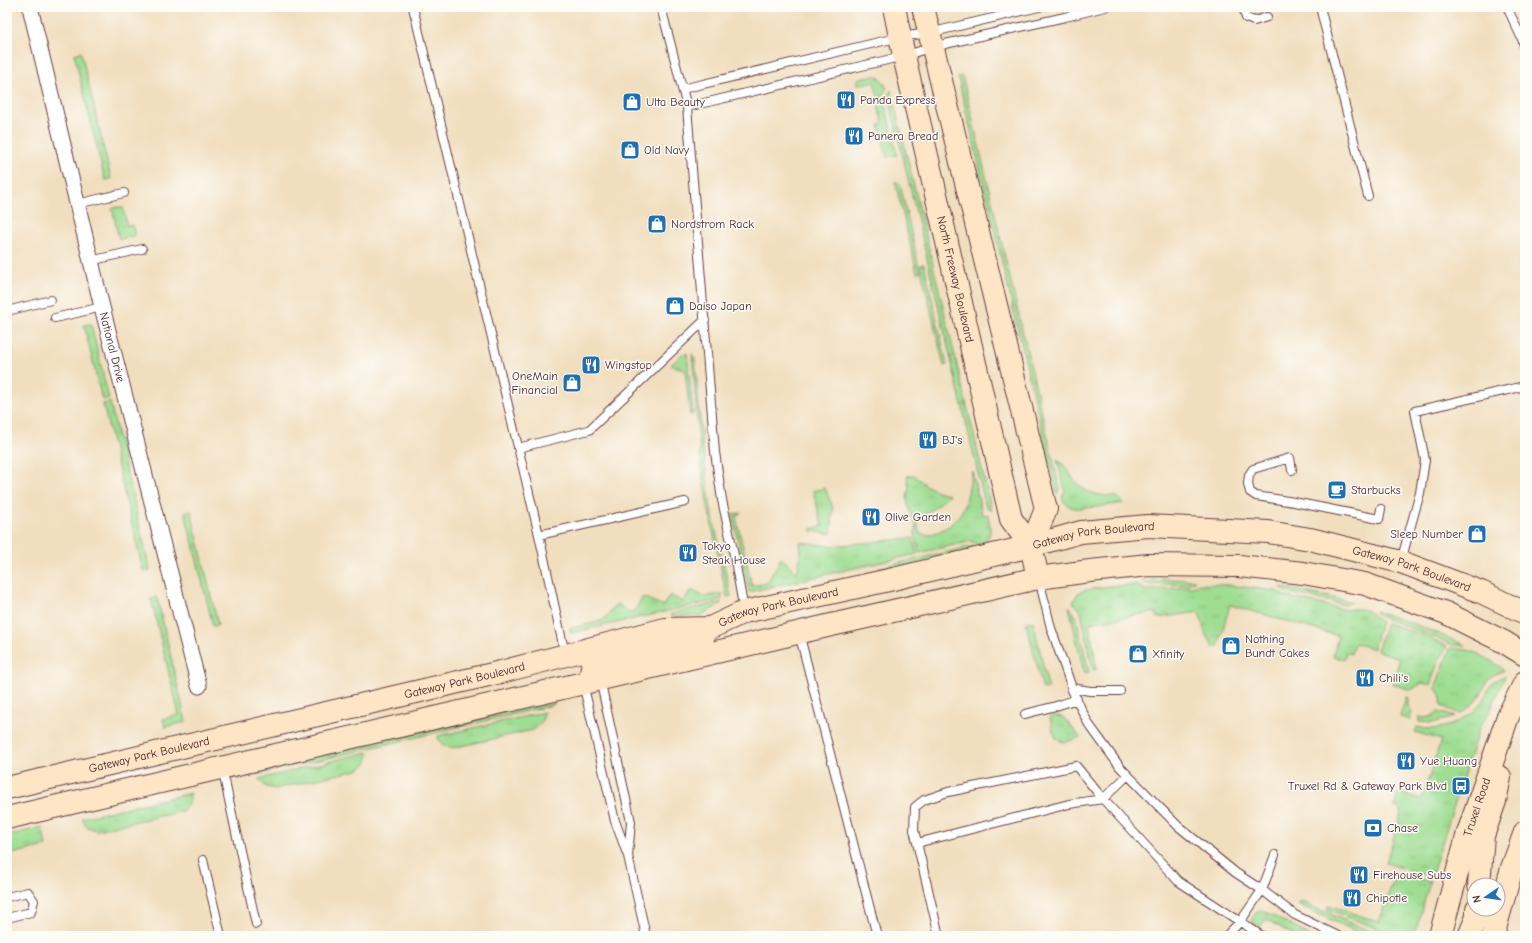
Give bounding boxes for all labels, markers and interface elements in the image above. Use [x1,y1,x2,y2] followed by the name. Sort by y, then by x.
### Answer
[835,89,857,111] restaurant icon: Panda Express
[621,91,643,113] shop icon: Ulta Beauty
[860,93,935,107] place label: Panda Express
[646,95,705,109] place label: Ulta Beauty
[843,125,865,147] restaurant icon: Panera Bread
[868,129,938,143] place label: Panera Bread
[619,139,641,161] shop icon: Old Navy
[644,143,690,157] place label: Old Navy
[646,213,668,235] shop icon: Nordstrom Rack
[934,215,977,344] street label: North Freeway Boulevard
[671,217,754,231] place label: Nordstrom Rack
[664,295,686,317] shop icon: Daiso Japan
[689,299,752,313] place label: Daiso Japan
[97,311,128,384] street label: National Drive
[580,354,602,376] restaurant icon: Wingstop
[605,358,652,372] place label: Wingstop
[512,369,558,397] place label: OneMain Financial
[561,372,583,394] shop icon: OneMain Financial
[917,429,939,451] restaurant icon: BJ's
[942,433,962,447] place label: BJ's
[1326,479,1348,501] cafe icon: Starbucks
[1351,483,1401,497] place label: Starbucks
[860,506,882,528] restaurant icon: Olive Garden
[885,510,951,524] place label: Olive Garden
[1031,519,1155,552] street label: Gateway Park Boulevard
[1466,523,1488,545] shop icon: Sleep Number
[1390,527,1463,541] place label: Sleep Number
[702,539,766,567] place label: Tokyo Steak House
[677,542,699,564] restaurant icon: Tokyo Steak House
[1351,543,1473,595] street label: Gateway Park Boulevard
[716,584,840,630] street label: Gateway Park Boulevard
[1245,632,1309,660] place label: Nothing Bundt Cakes
[1220,635,1242,657] shop icon: Nothing Bundt Cakes
[1127,643,1149,665] shop icon: Xfinity
[1152,647,1185,661] place label: Xfinity
[403,659,526,702] street label: Gateway Park Boulevard
[1354,667,1376,689] restaurant icon: Chili's
[1379,671,1408,685] place label: Chili's
[87,734,211,776] street label: Gateway Park Boulevard
[1395,750,1417,772] restaurant icon: Yue Huang
[1420,754,1477,768] place label: Yue Huang
[1450,775,1472,797] bus stop icon: Truxel Rd & Gateway Park Blvd
[1460,776,1493,838] street label: Truxel Road
[1288,779,1447,793] place label: Truxel Rd & Gateway Park Blvd
[1362,817,1384,839] bank icon: Chase
[1387,821,1418,835] place label: Chase
[1348,864,1370,886] restaurant icon: Firehouse Subs
[1373,868,1451,882] place label: Firehouse Subs
[1466,877,1506,917] north arrow
[1341,887,1363,909] restaurant icon: Chipotle
[1366,891,1407,905] place label: Chipotle
[1470,894,1484,904] text: N

